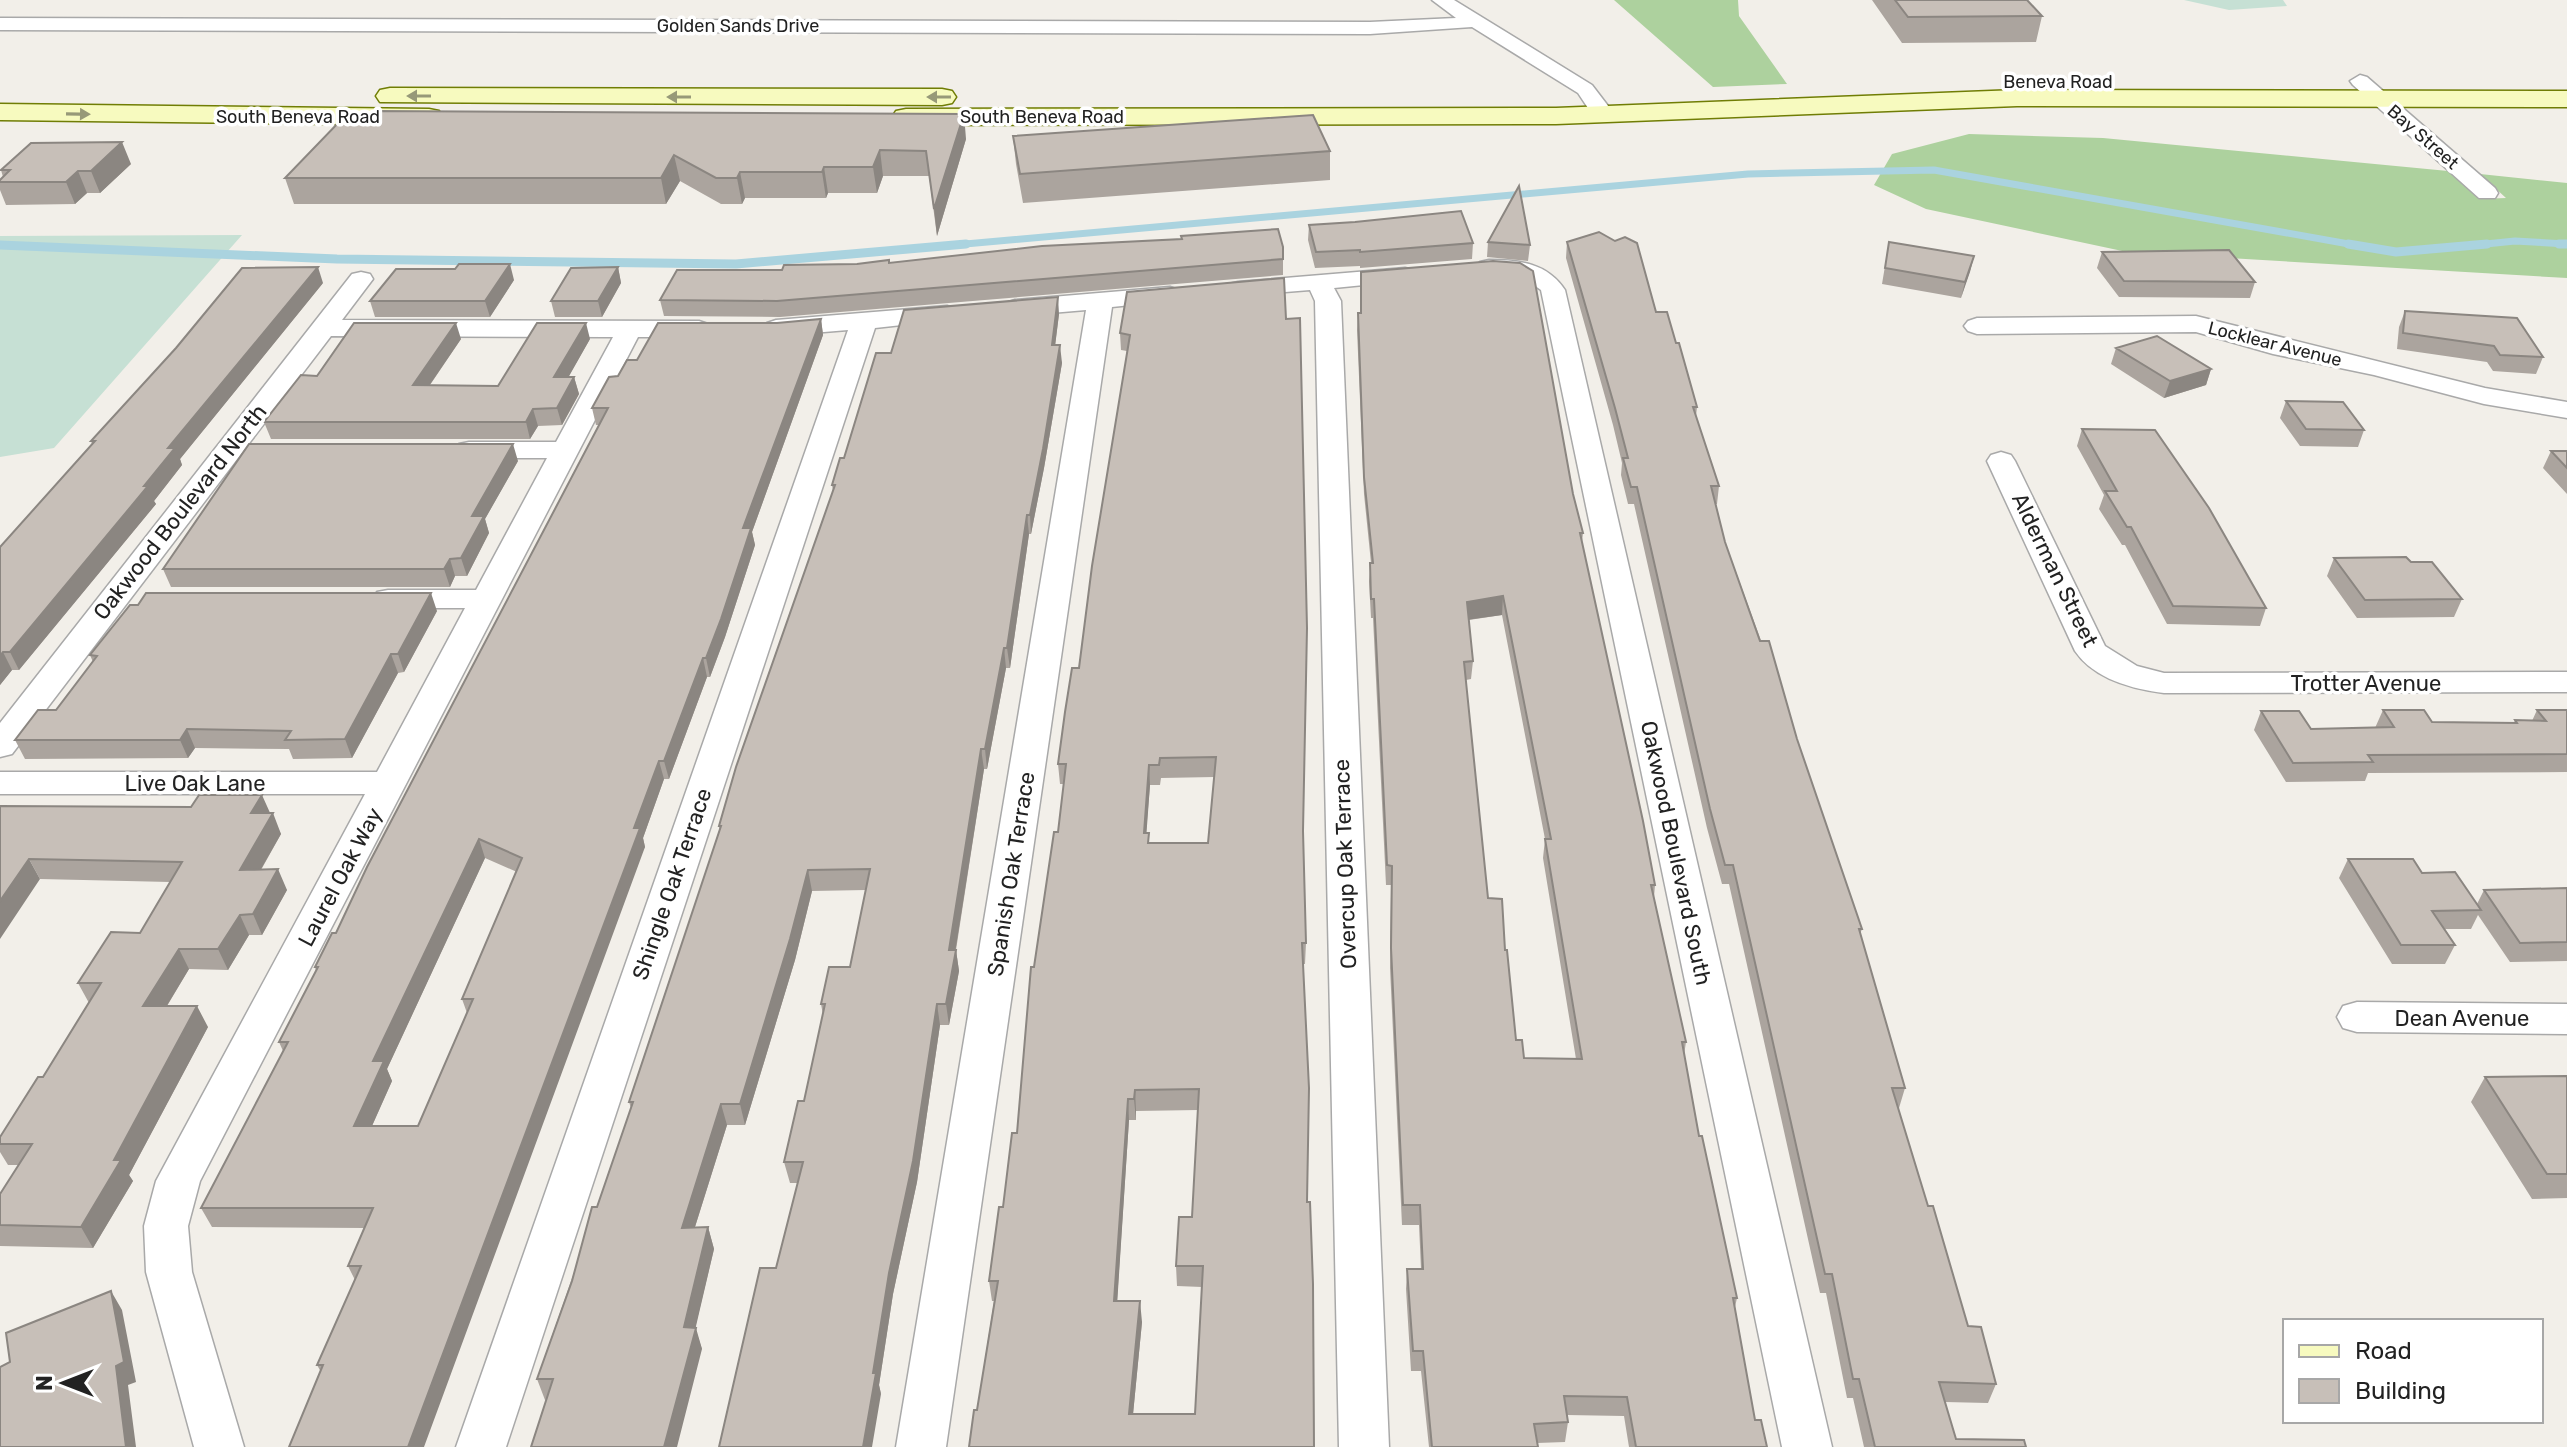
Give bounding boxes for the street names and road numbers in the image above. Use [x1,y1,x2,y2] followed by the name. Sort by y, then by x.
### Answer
[657,15,819,37] street label: Golden Sands Drive
[2003,71,2113,93] street label: Beneva Road
[2383,100,2463,174] street label: Bay Street
[216,106,380,128] street label: South Beneva Road
[960,106,1124,128] street label: South Beneva Road
[2206,317,2344,371] street label: Locklear Avenue
[87,399,273,625] street label: Oakwood Boulevard North
[2006,489,2104,652] street label: Alderman Street
[2291,670,2441,697] street label: Trotter Avenue
[1635,718,1717,988] street label: Oakwood Boulevard South
[1328,759,1362,969] street label: Overcup Oak Terrace
[125,770,265,797] street label: Live Oak Lane
[981,770,1041,978] street label: Spanish Oak Terrace
[627,785,717,983] street label: Shingle Oak Terrace
[292,803,388,951] street label: Laurel Oak Way
[2395,1005,2529,1032] street label: Dean Avenue

